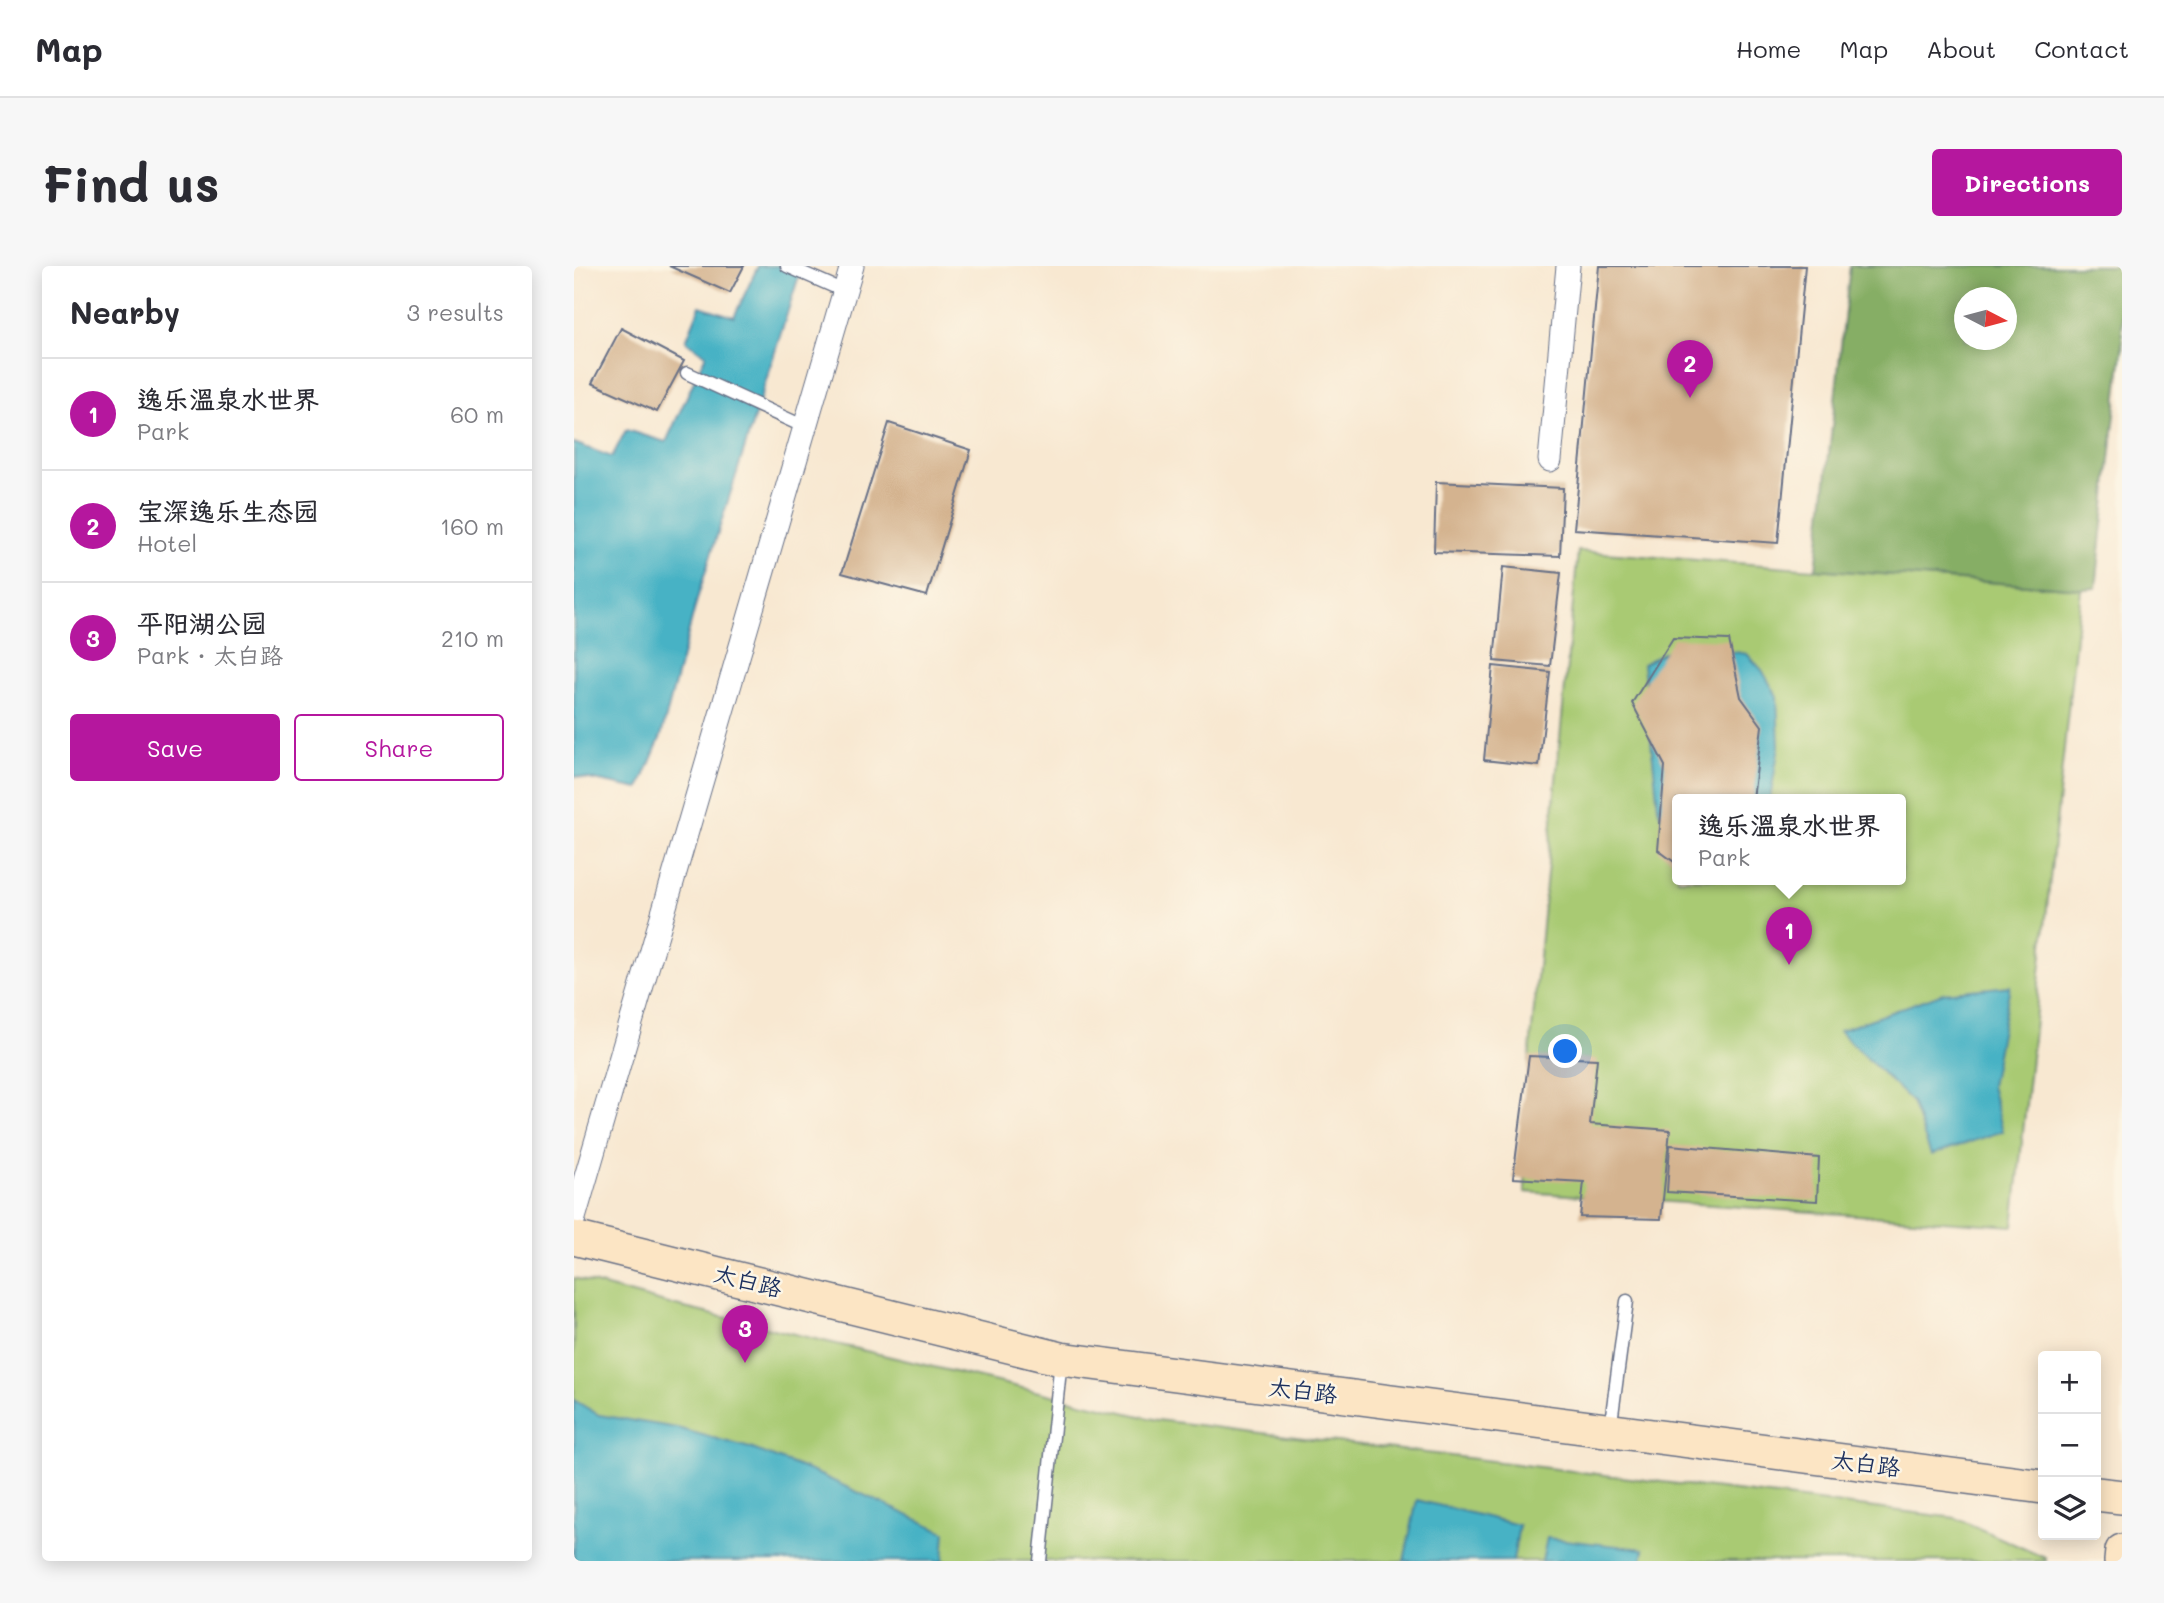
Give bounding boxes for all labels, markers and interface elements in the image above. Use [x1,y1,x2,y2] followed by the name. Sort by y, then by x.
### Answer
[35,27,103,70] text: Map
[1736,33,1801,64] text: Home
[1839,33,1888,64] text: Map
[1926,33,1996,64] text: About
[2034,33,2129,64] text: Contact
[1932,149,2122,216] button: Directions
[42,151,220,214] text: Find us
[1954,287,2017,350] north arrow
[70,292,180,332] text: Nearby
[407,297,504,327] text: 3 results
[1667,340,1713,398] pin: 2
[137,382,319,416] text: 逸乐温泉水世界
[88,399,98,429] text: 1
[450,399,504,429] text: 60 m
[137,416,189,446] text: Park
[137,494,319,528] text: 宝深逸乐生态园
[87,511,99,541] text: 2
[440,511,504,541] text: 160 m
[137,528,197,558] text: Hotel
[137,606,267,640] text: 平阳湖公园
[86,623,100,653] text: 3
[441,623,504,653] text: 210 m
[137,640,283,670] text: Park · 太白路
[70,714,280,781] button: Save
[294,714,504,781] button: Share
[1672,794,1906,885] popup
[1698,808,1880,842] text: 逸乐温泉水世界
[1698,842,1750,872] text: Park
[1766,907,1812,965] pin: 1
[1548,1034,1582,1068] your location
[711,1257,785,1303] street label: 太白路
[722,1305,768,1363] pin: 3
[2038,1351,2101,1540] map controls
[2038,1351,2101,1414] button: +
[1267,1371,1339,1409] street label: 太白路
[2038,1414,2101,1477] button: −
[1830,1444,1902,1482] street label: 太白路
[2038,1477,2101,1540] button: layers

